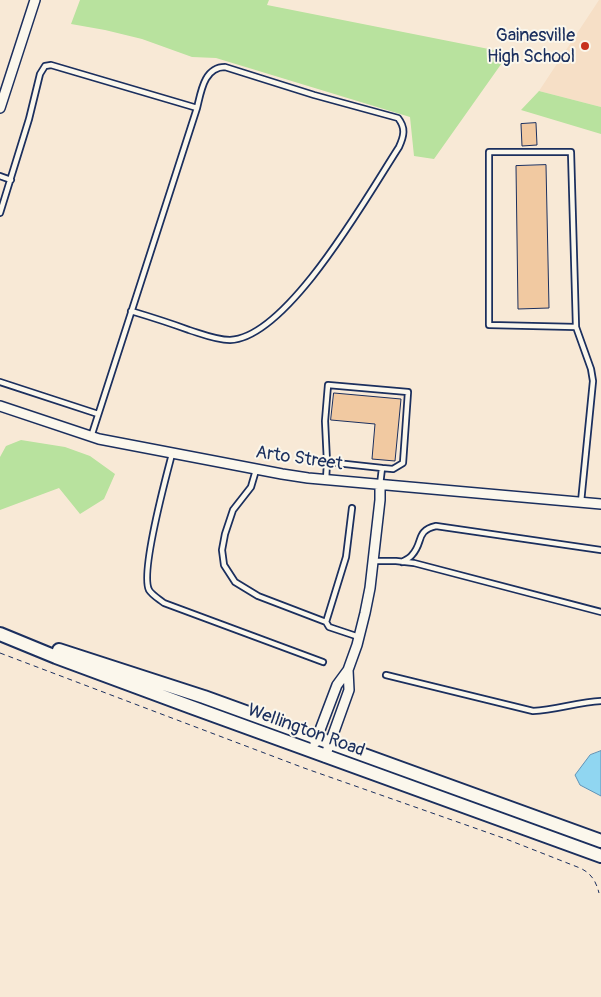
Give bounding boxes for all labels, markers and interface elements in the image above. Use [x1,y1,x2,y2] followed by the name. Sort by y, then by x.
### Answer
[487,25,575,68] place label: Gainesville High School
[579,40,591,52] marker: Gainesville High School
[254,442,344,476] street label: Arto Street
[244,700,368,762] street label: Wellington Road

